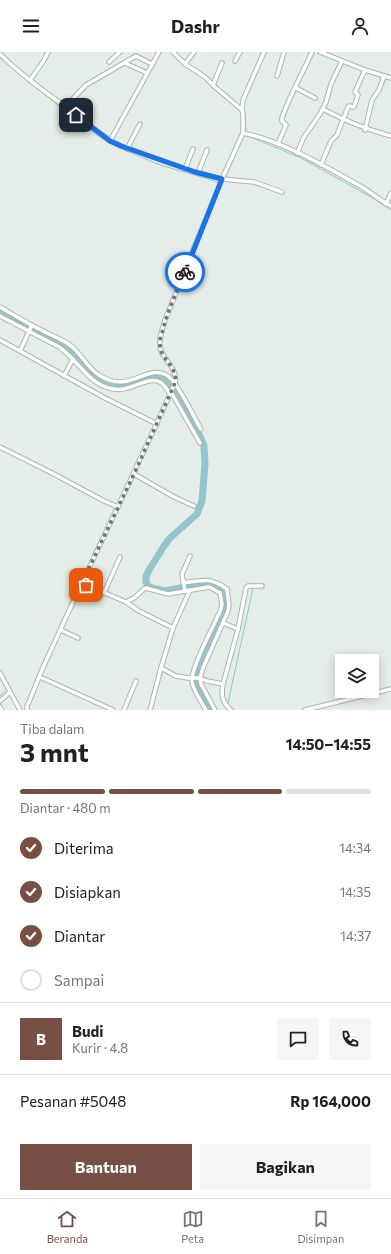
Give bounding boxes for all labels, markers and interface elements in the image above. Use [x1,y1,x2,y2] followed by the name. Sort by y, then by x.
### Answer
[20,15,42,37] icon: menu
[171,15,220,37] text: Dashr
[349,15,371,37] icon: person
[59,98,93,132] pin
[65,104,87,126] icon: home
[165,252,205,292] courier
[174,261,196,283] icon: bike
[69,568,103,602] pin
[75,574,97,596] icon: bag
[335,654,379,698] map controls
[335,654,379,698] button: layers
[20,721,84,737] text: Tiba dalam
[286,735,371,753] text: 14:50–14:55
[20,736,89,767] text: 3 mnt
[20,800,111,816] text: Diantar · 480 m
[20,837,42,859] icon: check
[54,839,114,857] text: Diterima
[339,840,371,856] text: 14:34
[20,881,42,903] icon: check
[54,883,121,901] text: Disiapkan
[340,884,371,900] text: 14:35
[20,925,42,947] icon: check
[54,927,105,945] text: Diantar
[340,928,371,944] text: 14:37
[54,971,104,989] text: Sampai
[277,1018,319,1060] button: chat
[329,1018,371,1060] button: phone
[72,1022,103,1040] text: Budi
[36,1030,46,1048] text: B
[72,1040,128,1056] text: Kurir · 4.8
[20,1092,126,1110] text: Pesanan #5048
[290,1092,371,1110] text: Rp 164,000
[20,1144,192,1190] button: Bantuan
[200,1144,371,1190] button: Bagikan
[47,1208,88,1245] tab: Beranda
[181,1208,204,1245] tab: Peta
[297,1208,344,1245] tab: Disimpan

